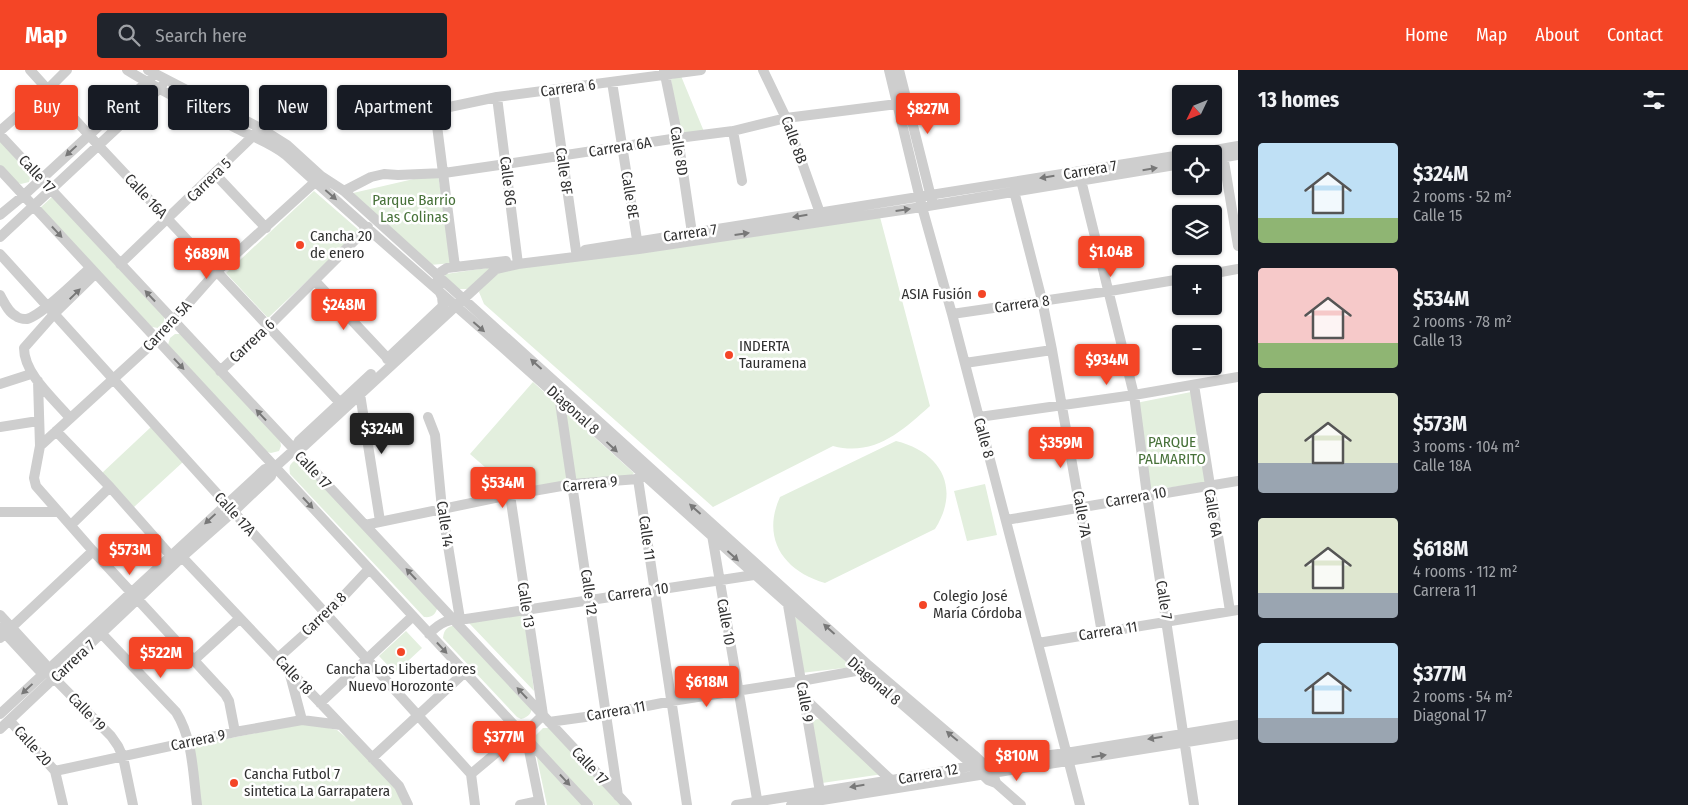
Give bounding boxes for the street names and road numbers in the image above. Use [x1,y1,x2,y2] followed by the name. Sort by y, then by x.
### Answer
[539,75,597,101] street label: Carrera 6
[777,114,811,166] street label: Calle 8B
[666,125,692,177] street label: Calle 8D
[587,133,653,161] street label: Carrera 6A
[552,146,576,196] street label: Calle 8F
[15,151,59,197] street label: Calle 17
[183,154,235,206] street label: Carrera 5
[496,155,520,207] street label: Calle 8G
[1062,156,1118,184] street label: Carrera 7
[121,170,171,222] street label: Calle 16A
[617,170,643,220] street label: Calle 8E
[662,220,718,246] street label: Carrera 7
[993,291,1051,317] street label: Carrera 8
[139,297,195,355] street label: Carrera 5A
[226,316,278,366] street label: Carrera 6
[543,382,603,438] street label: Diagonal 8
[970,416,998,460] street label: Calle 8
[291,447,335,493] street label: Calle 17
[562,472,618,496] street label: Carrera 9
[1104,483,1168,511] street label: Carrera 10
[211,488,259,540] street label: Calle 17A
[1200,488,1226,539] street label: Calle 6A
[1069,489,1095,539] street label: Calle 7A
[433,500,457,548] street label: Calle 14
[635,514,659,562] street label: Calle 11
[577,568,601,616] street label: Calle 12
[606,579,670,605] street label: Carrera 10
[1152,579,1176,621] street label: Calle 7
[514,581,539,629] street label: Calle 13
[298,588,350,640] street label: Carrera 8
[713,597,739,647] street label: Calle 10
[1077,617,1139,645] street label: Carrera 11
[47,636,99,686] street label: Carrera 7
[271,652,317,698] street label: Calle 18
[844,653,904,709] street label: Diagonal 8
[793,680,817,724] street label: Calle 9
[64,689,110,735] street label: Calle 19
[585,697,647,725] street label: Carrera 11
[10,722,56,770] street label: Calle 20
[169,725,227,755] street label: Carrera 9
[568,743,612,789] street label: Calle 17
[897,760,960,788] street label: Carrera 12

